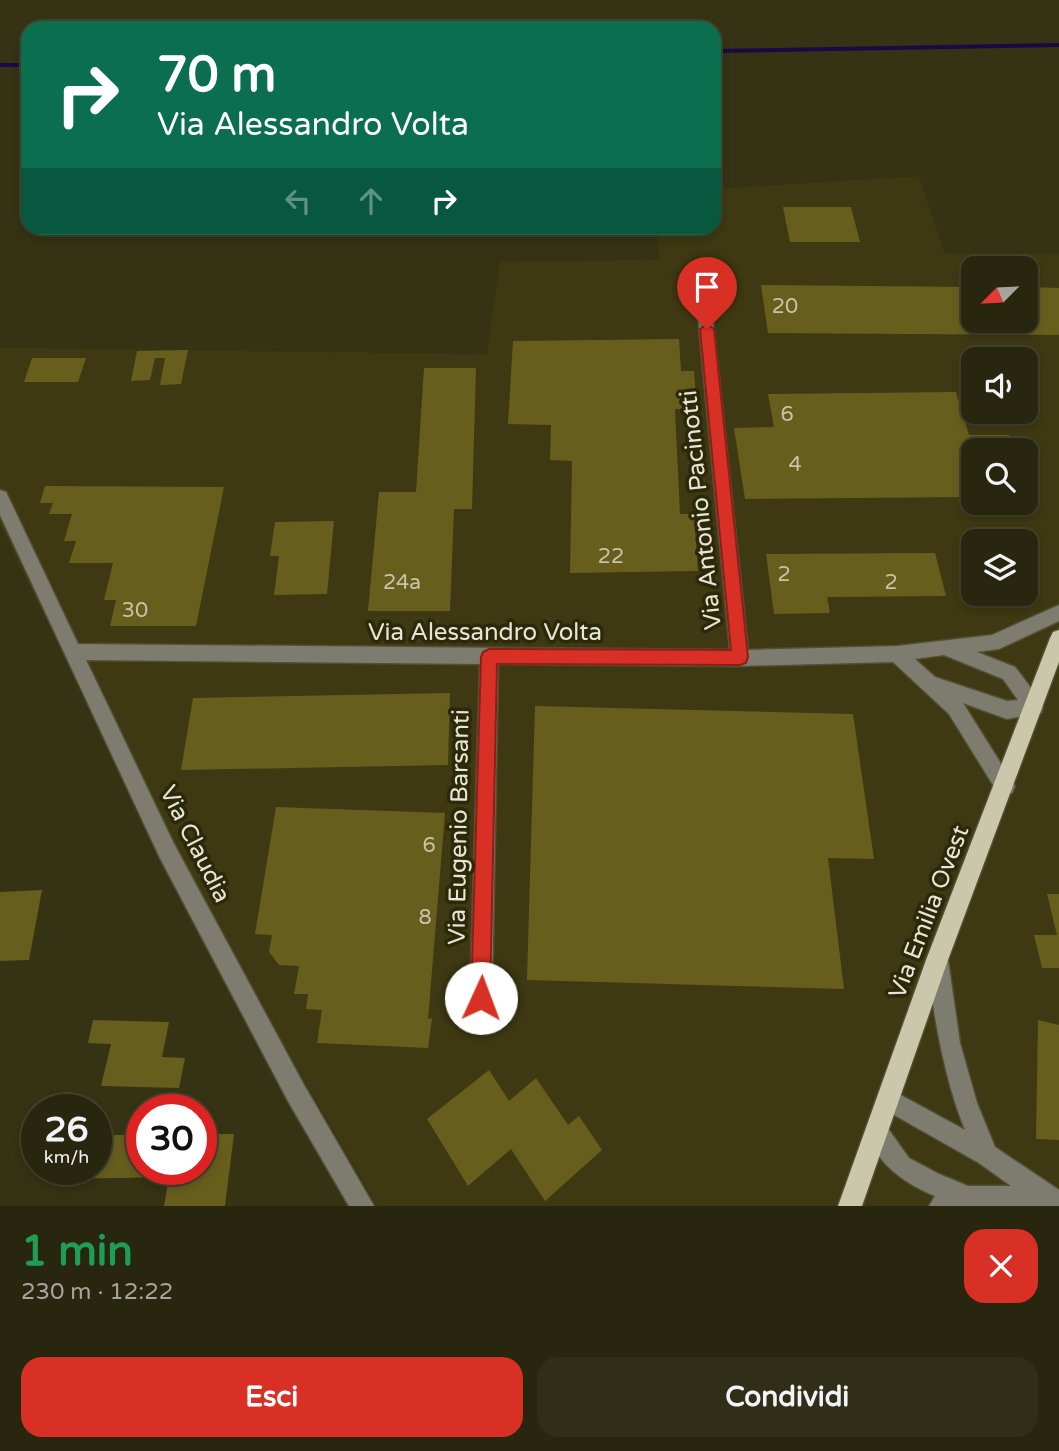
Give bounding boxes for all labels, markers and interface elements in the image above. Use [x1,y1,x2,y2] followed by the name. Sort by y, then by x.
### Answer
[157,46,276,105] text: 70 m
[42,49,133,140] icon: right
[157,106,469,144] text: Via Alessandro Volta
[279,182,317,220] icon: left
[352,182,390,220] icon: ahead
[425,182,463,220] icon: right
[961,256,1038,332] north arrow
[961,256,1038,606] map controls
[677,257,737,329] pin
[688,268,726,306] icon: arrive
[772,294,798,319] house number: 20
[961,347,1038,424] button: sound
[674,389,728,631] street label: Via Antonio Pacinotti
[780,402,794,427] house number: 6
[961,438,1038,515] button: search
[788,452,802,477] house number: 4
[961,529,1038,606] button: layers
[598,544,624,569] house number: 22
[777,562,791,587] house number: 2
[383,570,421,595] house number: 24a
[884,570,898,595] house number: 2
[122,598,148,623] house number: 30
[368,618,602,647] street label: Via Alessandro Volta
[442,709,476,945] street label: Via Eugenio Barsanti
[153,781,237,907] street label: Via Claudia
[883,821,975,1003] street label: Via Emilia Ovest
[422,833,436,858] house number: 6
[418,905,432,930] house number: 8
[444,961,518,1035] position arrow
[126,1094,217,1185] speed limit sign: 30
[45,1109,88,1151] text: 26
[44,1146,89,1168] text: km/h
[21,1226,133,1277] text: 1 min
[964,1229,1038,1303] button: close
[21,1278,173,1306] text: 230 m · 12:22
[21,1357,523,1437] button: Esci
[537,1357,1038,1437] button: Condividi

